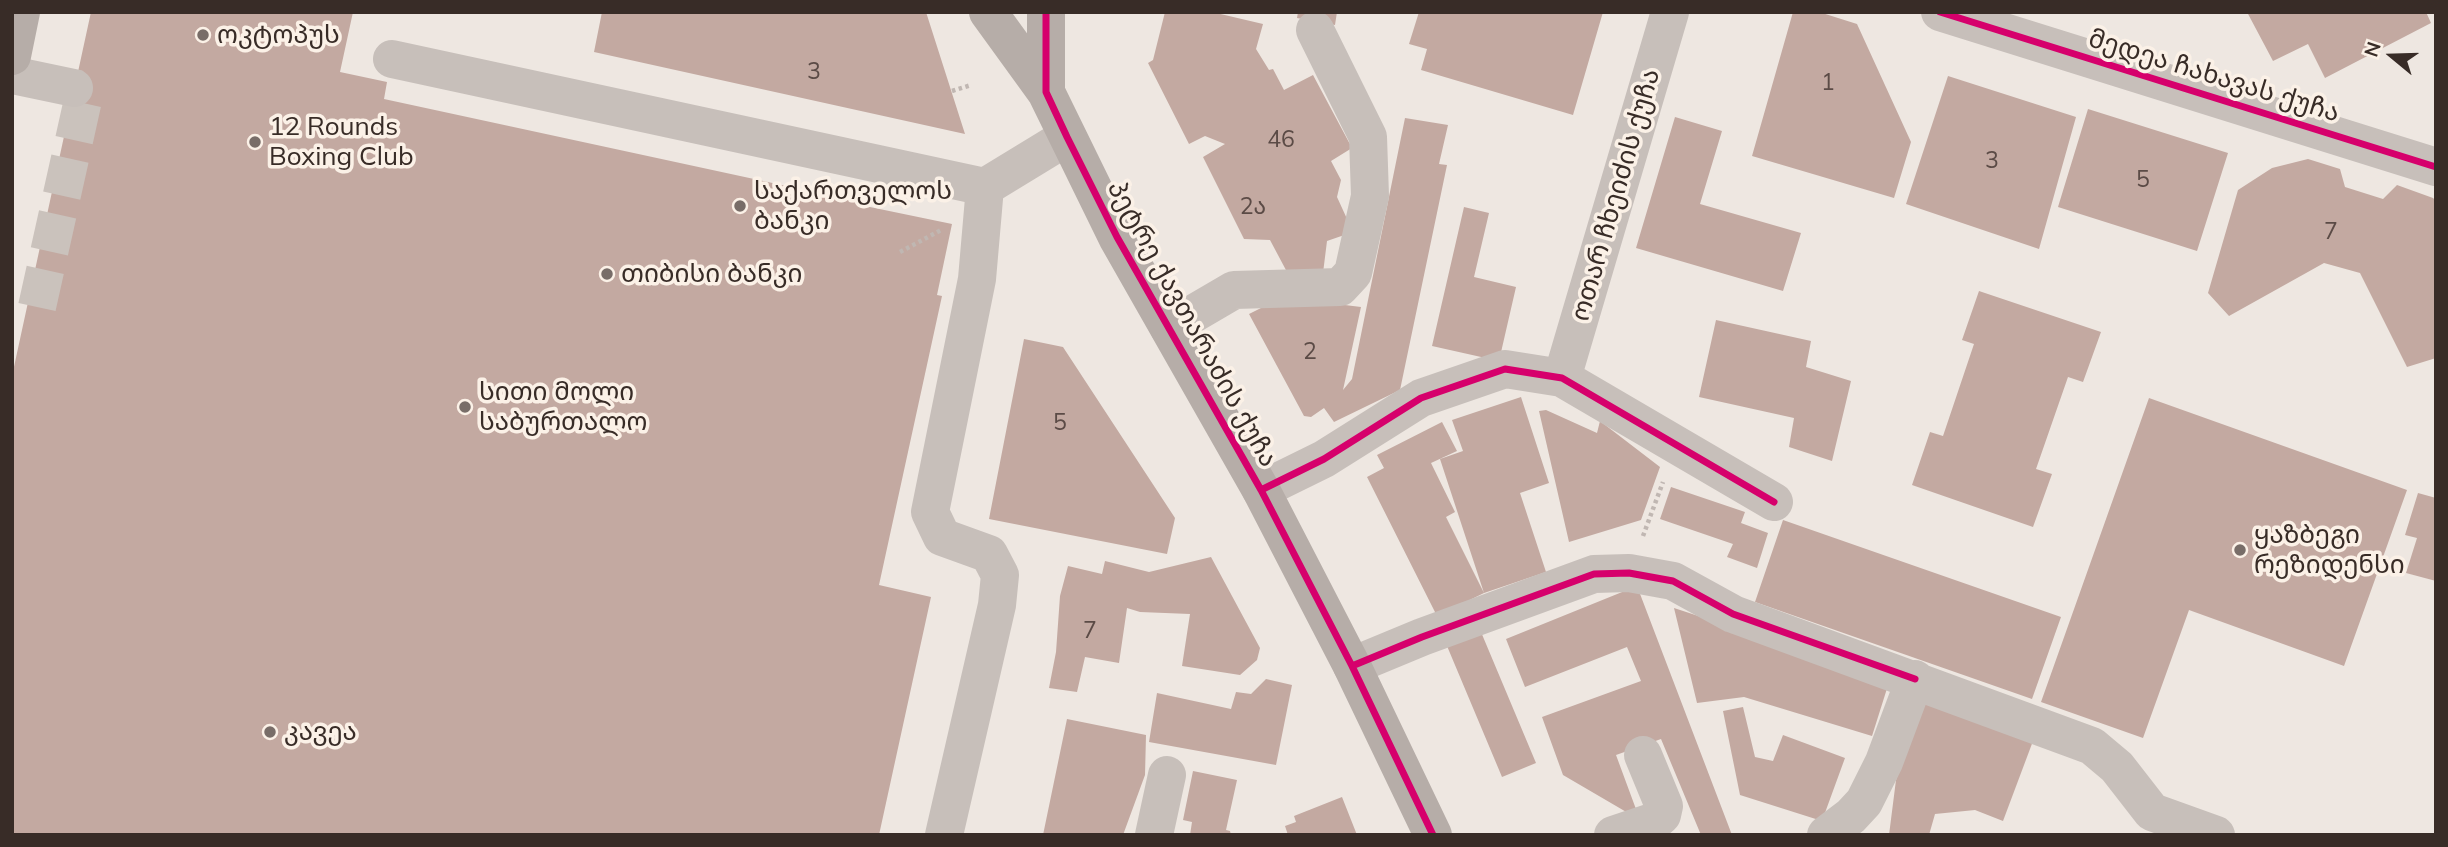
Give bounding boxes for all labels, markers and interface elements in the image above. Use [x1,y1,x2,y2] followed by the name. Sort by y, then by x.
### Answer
[217,19,340,51] place label: ოკტოპუს
[2357,21,2427,91] north arrow
[2085,23,2343,129] street label: მედეა ჩახავას ქუჩა
[195,27,211,43] marker: ოკტოპუს
[2358,38,2386,60] text: N
[807,58,821,86] house number: 3
[1565,65,1667,325] street label: ოთარ ჩხეიძის ქუჩა
[1821,69,1835,97] house number: 1
[269,111,414,172] place label: 12 Rounds Boxing Club
[1267,126,1295,154] house number: 46
[247,134,263,150] marker: 12 Rounds Boxing Club
[1985,147,1999,175] house number: 3
[2136,166,2150,194] house number: 5
[754,175,952,236] place label: საქართველოს ბანკი
[1100,175,1284,473] street label: პეტრე ქავთარაძის ქუჩა
[1240,193,1266,221] house number: 2ა
[732,198,748,214] marker: საქართველოს ბანკი
[2324,218,2338,246] house number: 7
[621,258,802,290] place label: თიბისი ბანკი
[599,266,615,282] marker: თიბისი ბანკი
[1303,338,1317,366] house number: 2
[479,376,647,438] place label: სითი მოლი საბურთალო
[457,399,473,415] marker: სითი მოლი საბურთალო
[1053,409,1067,437] house number: 5
[2254,519,2405,580] place label: ყაზბეგი რეზიდენსი
[2232,542,2248,558] marker: ყაზბეგი რეზიდენსი
[1083,617,1097,645] house number: 7
[284,716,357,748] place label: კავეა
[262,724,278,740] marker: კავეა

